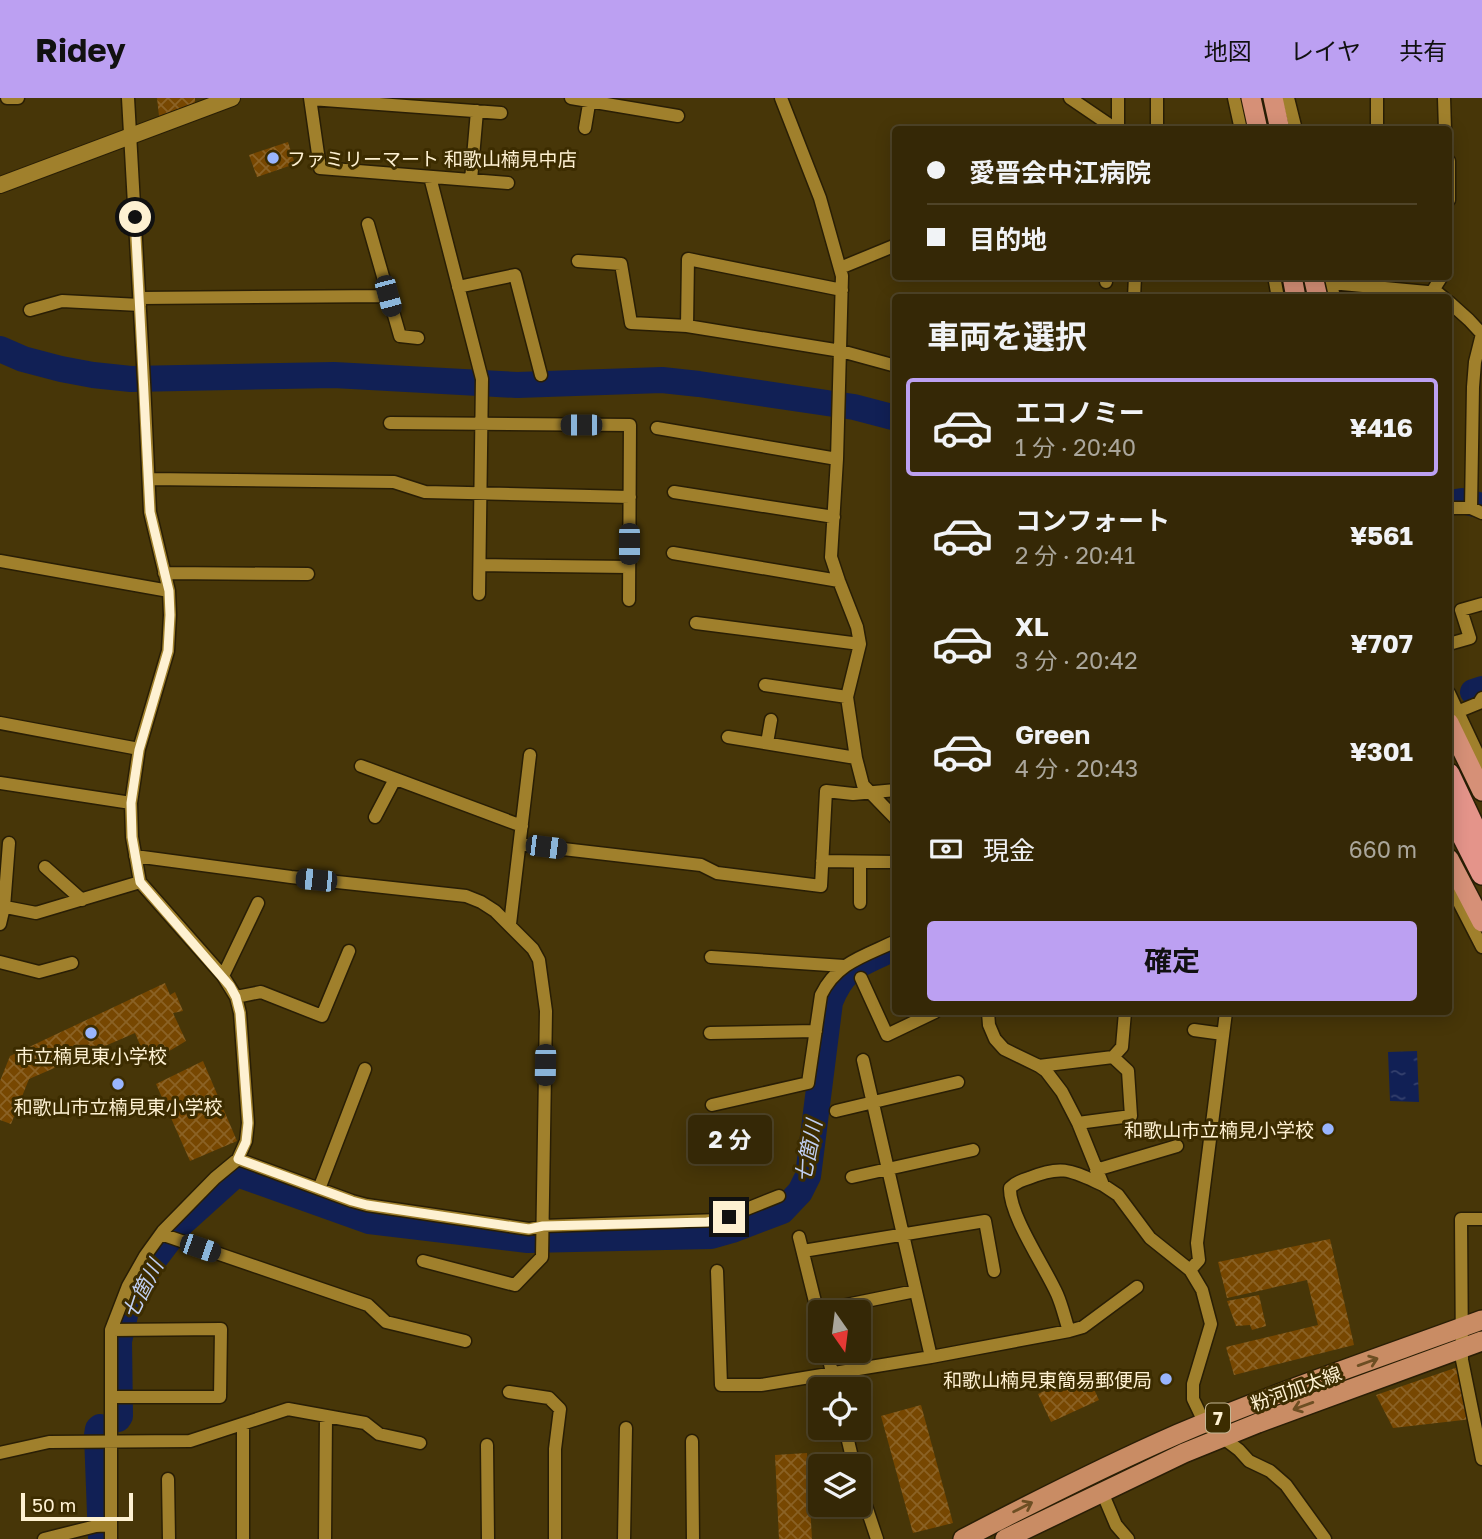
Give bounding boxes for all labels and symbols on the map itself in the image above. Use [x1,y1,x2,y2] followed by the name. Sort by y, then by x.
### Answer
[287,147,577,170] place label: ファミリーマート 和歌山楠見中店
[265,150,281,166] marker: ファミリーマート 和歌山楠見中店
[119,201,151,233] route start
[373,273,404,319] car
[561,415,603,436] car
[619,523,640,565] car
[524,834,569,860] car
[295,867,338,893] car
[83,1025,99,1041] marker: 市立楠見東小学校
[15,1044,167,1067] place label: 市立楠見東小学校
[535,1044,556,1086] car
[110,1076,126,1092] marker: 和歌山市立楠見東小学校
[13,1095,223,1118] place label: 和歌山市立楠見東小学校
[687,1116,771,1164] callout: 2 分
[789,1116,827,1184] water label: 七箇川
[1124,1118,1314,1141] place label: 和歌山市立楠見小学校
[1320,1121,1336,1137] marker: 和歌山市立楠見小学校
[713,1201,745,1233] route end
[177,1231,224,1265] car
[116,1253,169,1323] water label: 七箇川
[808,1300,872,1363] north arrow
[1357,1355,1379,1367] one-way arrow
[1247,1361,1345,1415] street label: 粉河加太線
[943,1368,1152,1391] place label: 和歌山楠見東簡易郵便局
[1158,1371,1174,1387] marker: 和歌山楠見東簡易郵便局
[1292,1401,1314,1413] one-way arrow
[1206,1404,1230,1433] road number: 7
[21,1490,133,1522] scale bar
[1013,1500,1033,1514] one-way arrow

